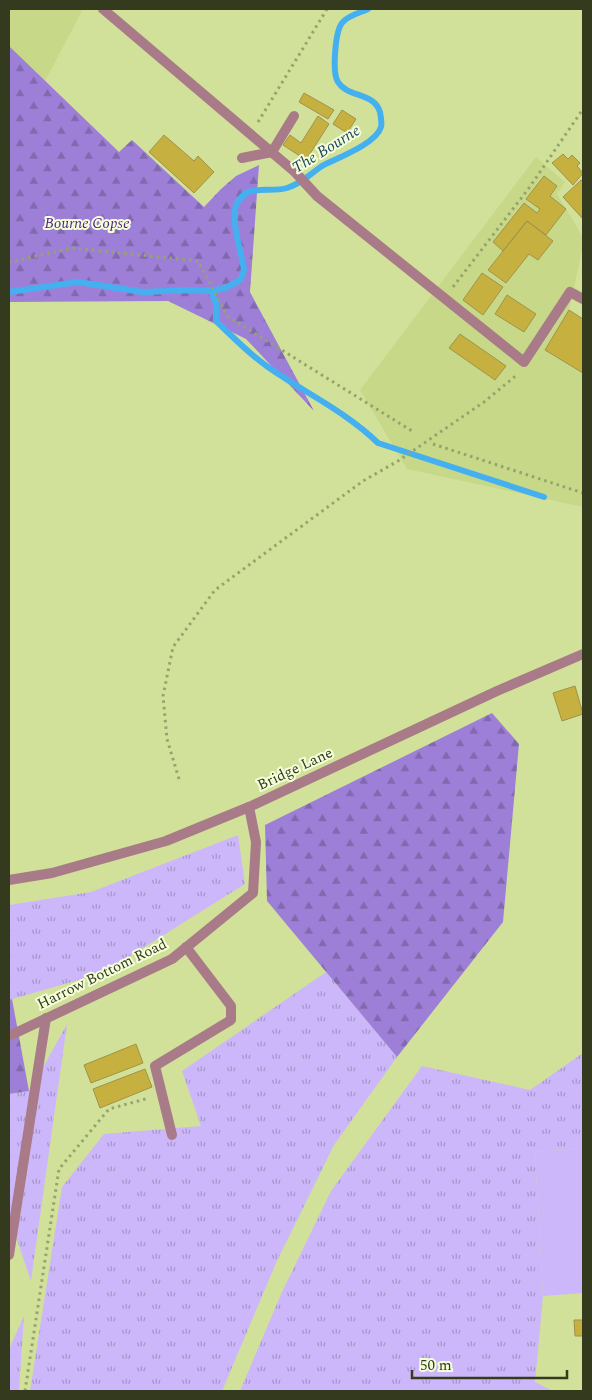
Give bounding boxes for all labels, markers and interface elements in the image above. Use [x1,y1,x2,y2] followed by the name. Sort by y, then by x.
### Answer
[287,119,365,179] water label: The Bourne
[44,212,130,235] park label: Bourne Copse
[254,742,336,796] street label: Bridge Lane
[33,933,171,1015] street label: Harrow Bottom Road
[412,1348,567,1380] scale bar
[420,1354,452,1377] text: 50 m

